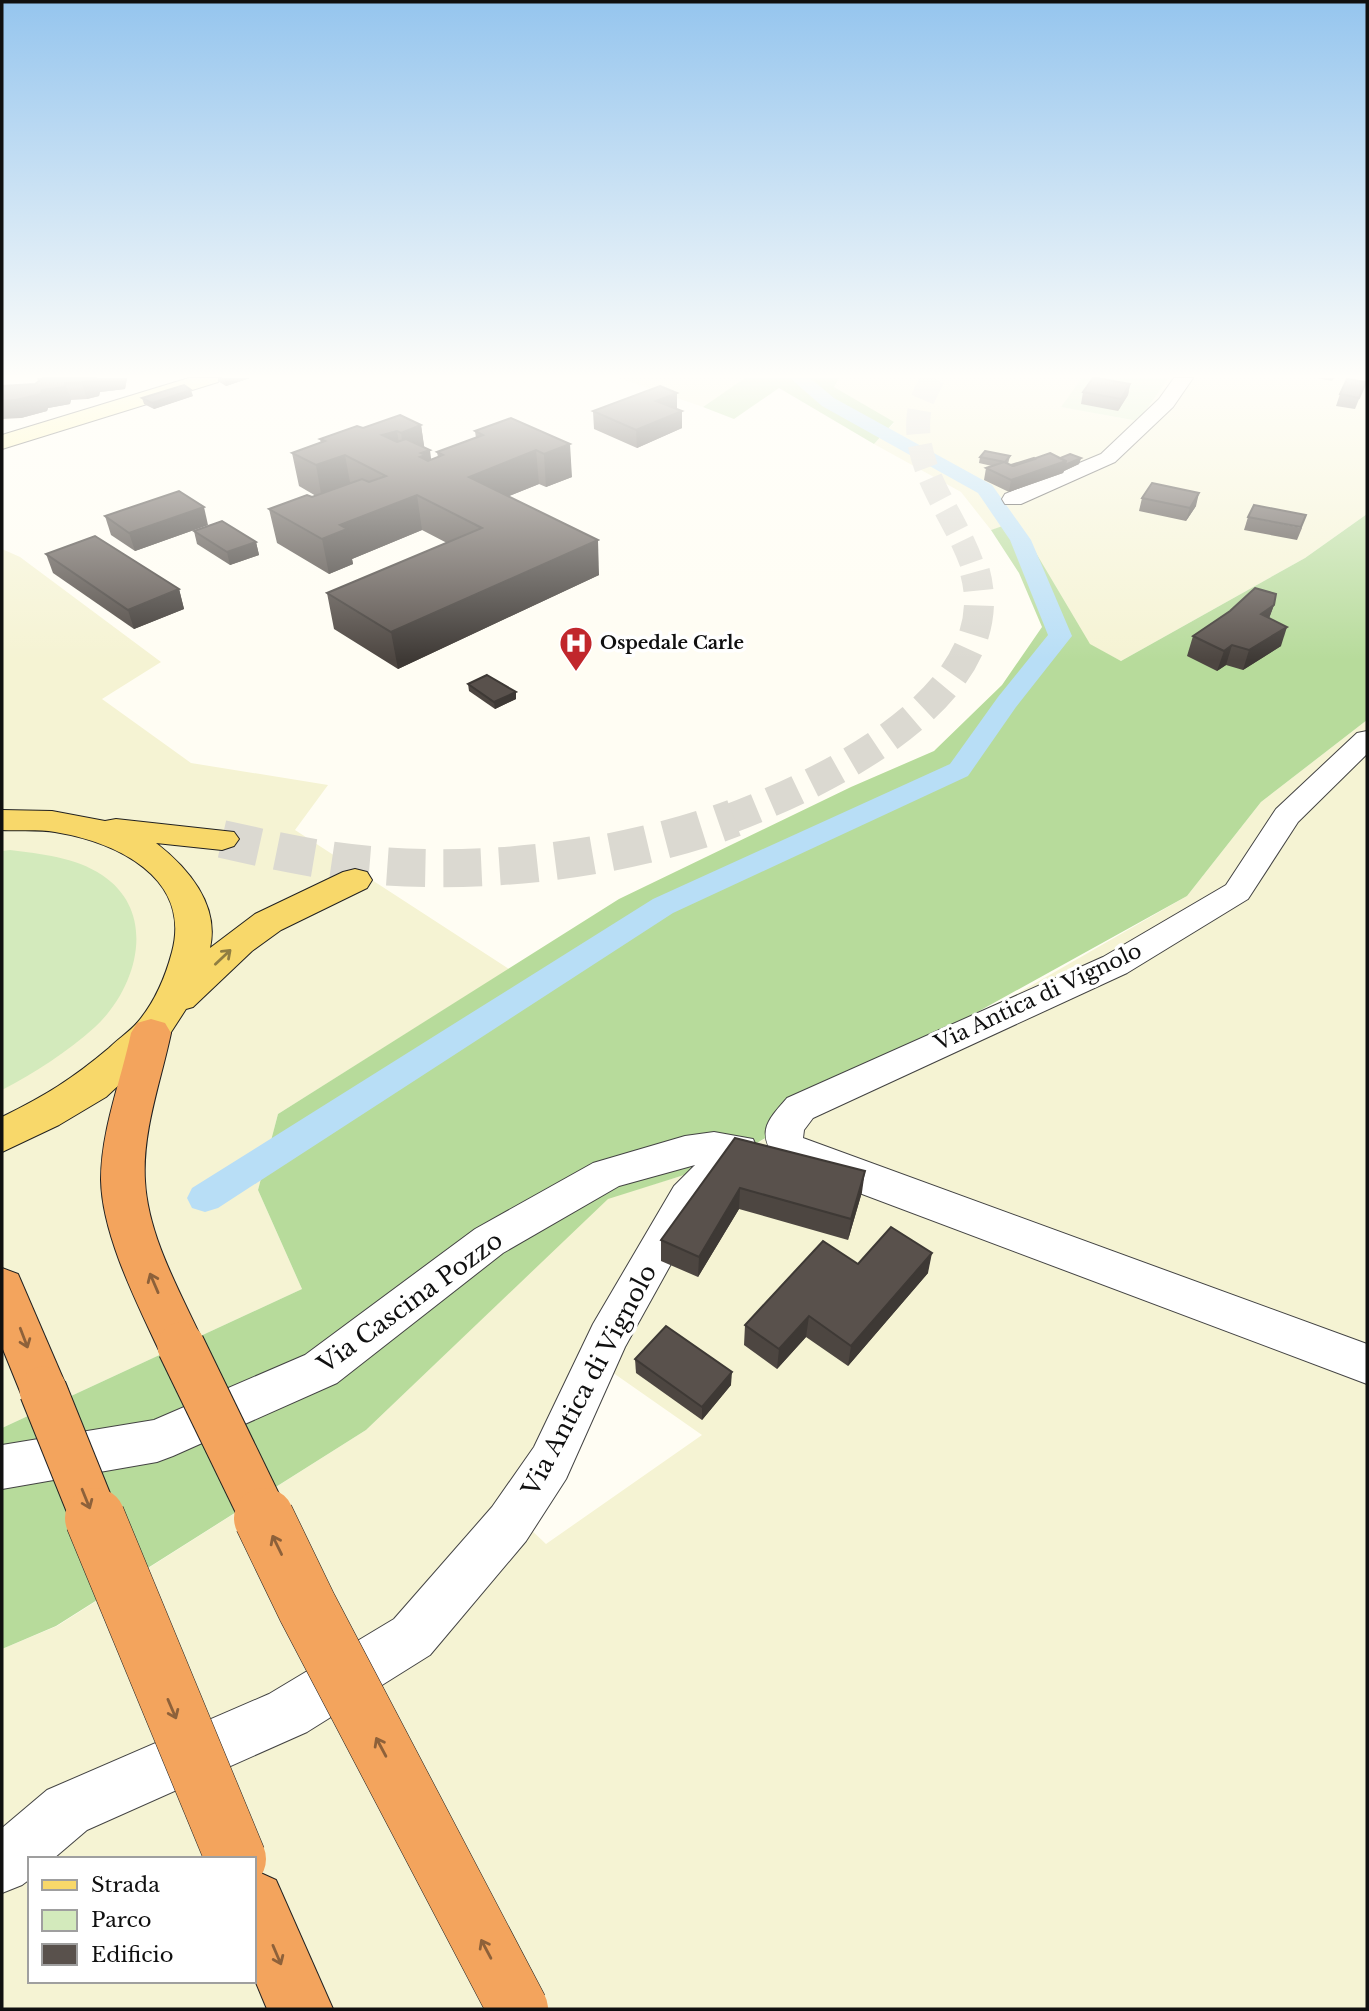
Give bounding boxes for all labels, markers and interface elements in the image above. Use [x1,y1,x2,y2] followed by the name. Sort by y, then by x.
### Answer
[557,624,595,673] hospital icon: Ospedale Carle
[600,632,744,654] place label: Ospedale Carle
[929,938,1146,1057] street label: Via Antica di Vignolo
[214,949,232,965] one-way arrow
[311,1225,508,1379] street label: Via Cascina Pozzo
[515,1259,662,1502] street label: Via Antica di Vignolo
[147,1273,160,1294] one-way arrow
[19,1327,31,1349] one-way arrow
[81,1487,94,1509] one-way arrow
[270,1535,283,1556] one-way arrow
[166,1698,179,1720] one-way arrow
[373,1737,387,1758] one-way arrow
[28,1857,256,1983] legend
[91,1872,160,1898] text: Strada
[91,1907,152,1933] text: Parco
[479,1939,492,1960] one-way arrow
[91,1942,173,1968] text: Edificio
[271,1944,284,1966] one-way arrow

